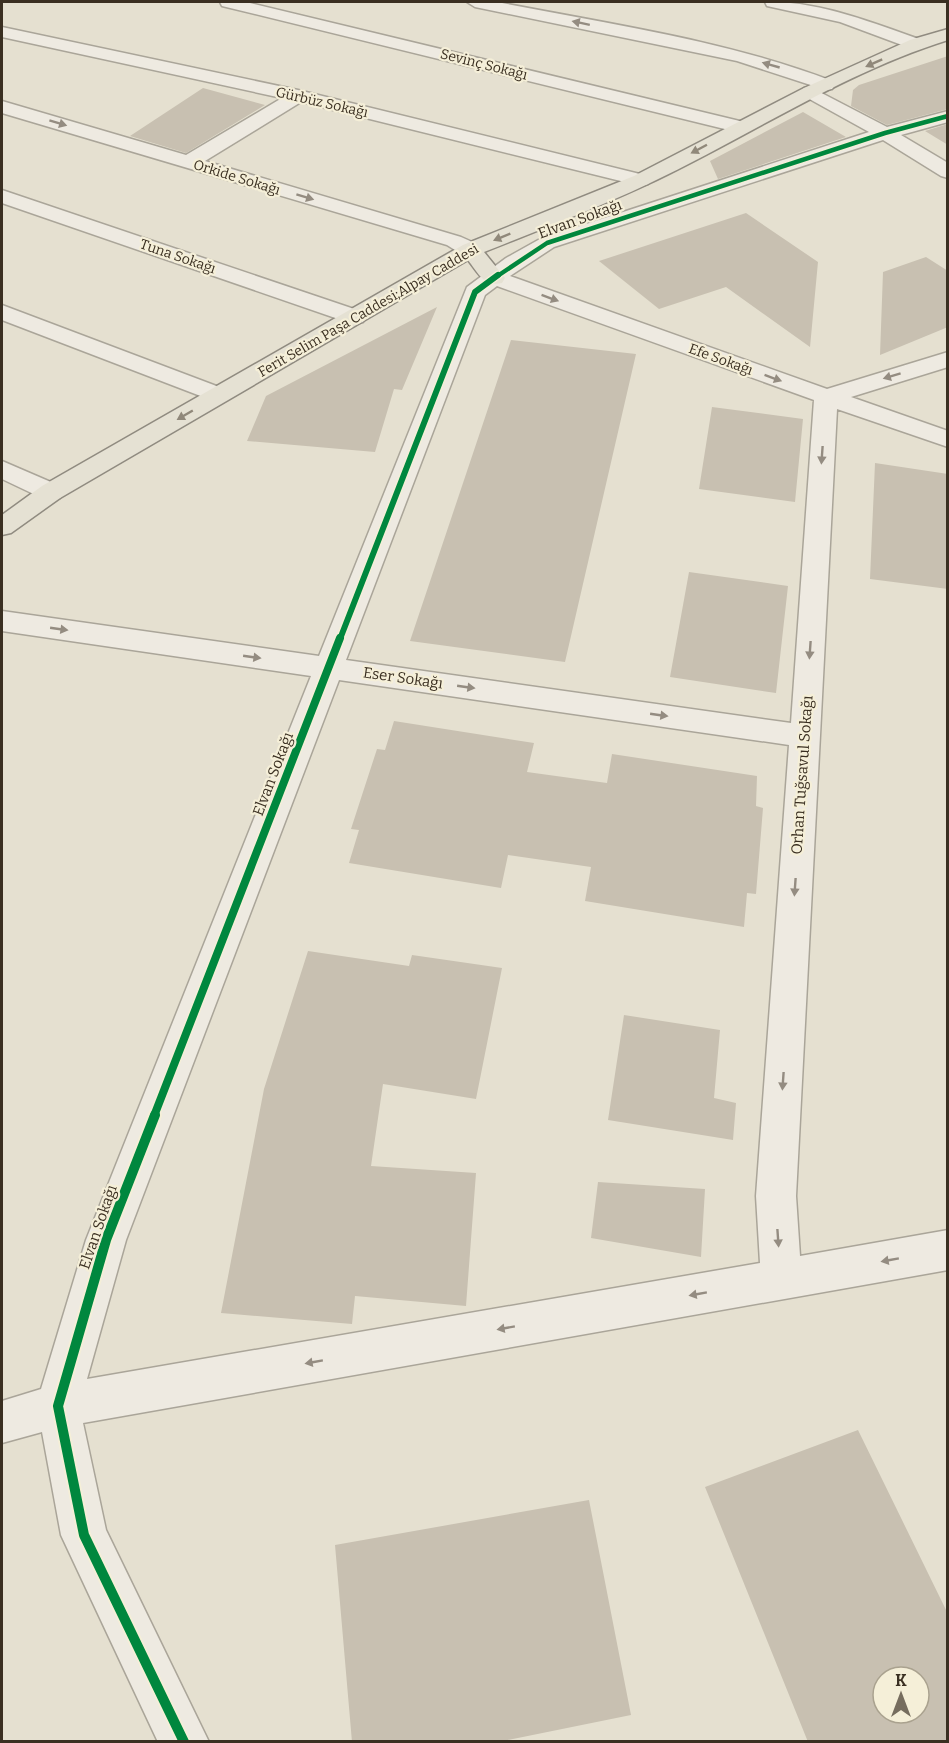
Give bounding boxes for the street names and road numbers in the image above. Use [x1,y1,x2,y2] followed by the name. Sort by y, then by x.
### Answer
[439,45,529,84] street label: Sevinç Sokağı
[274,84,370,121] street label: Gürbüz Sokağı
[191,156,282,199] street label: Orkide Sokağı
[536,195,625,243] street label: Elvan Sokağı
[138,236,218,277] street label: Tuna Sokağı
[255,240,482,381] street label: Ferit Selim Paşa Caddesi;Alpay Caddesi
[686,340,755,379] street label: Efe Sokağı
[362,663,445,693] street label: Eser Sokağı
[787,694,817,855] street label: Orhan Tuğsavul Sokağı
[249,729,297,818] street label: Elvan Sokağı
[75,1182,121,1272] street label: Elvan Sokağı

